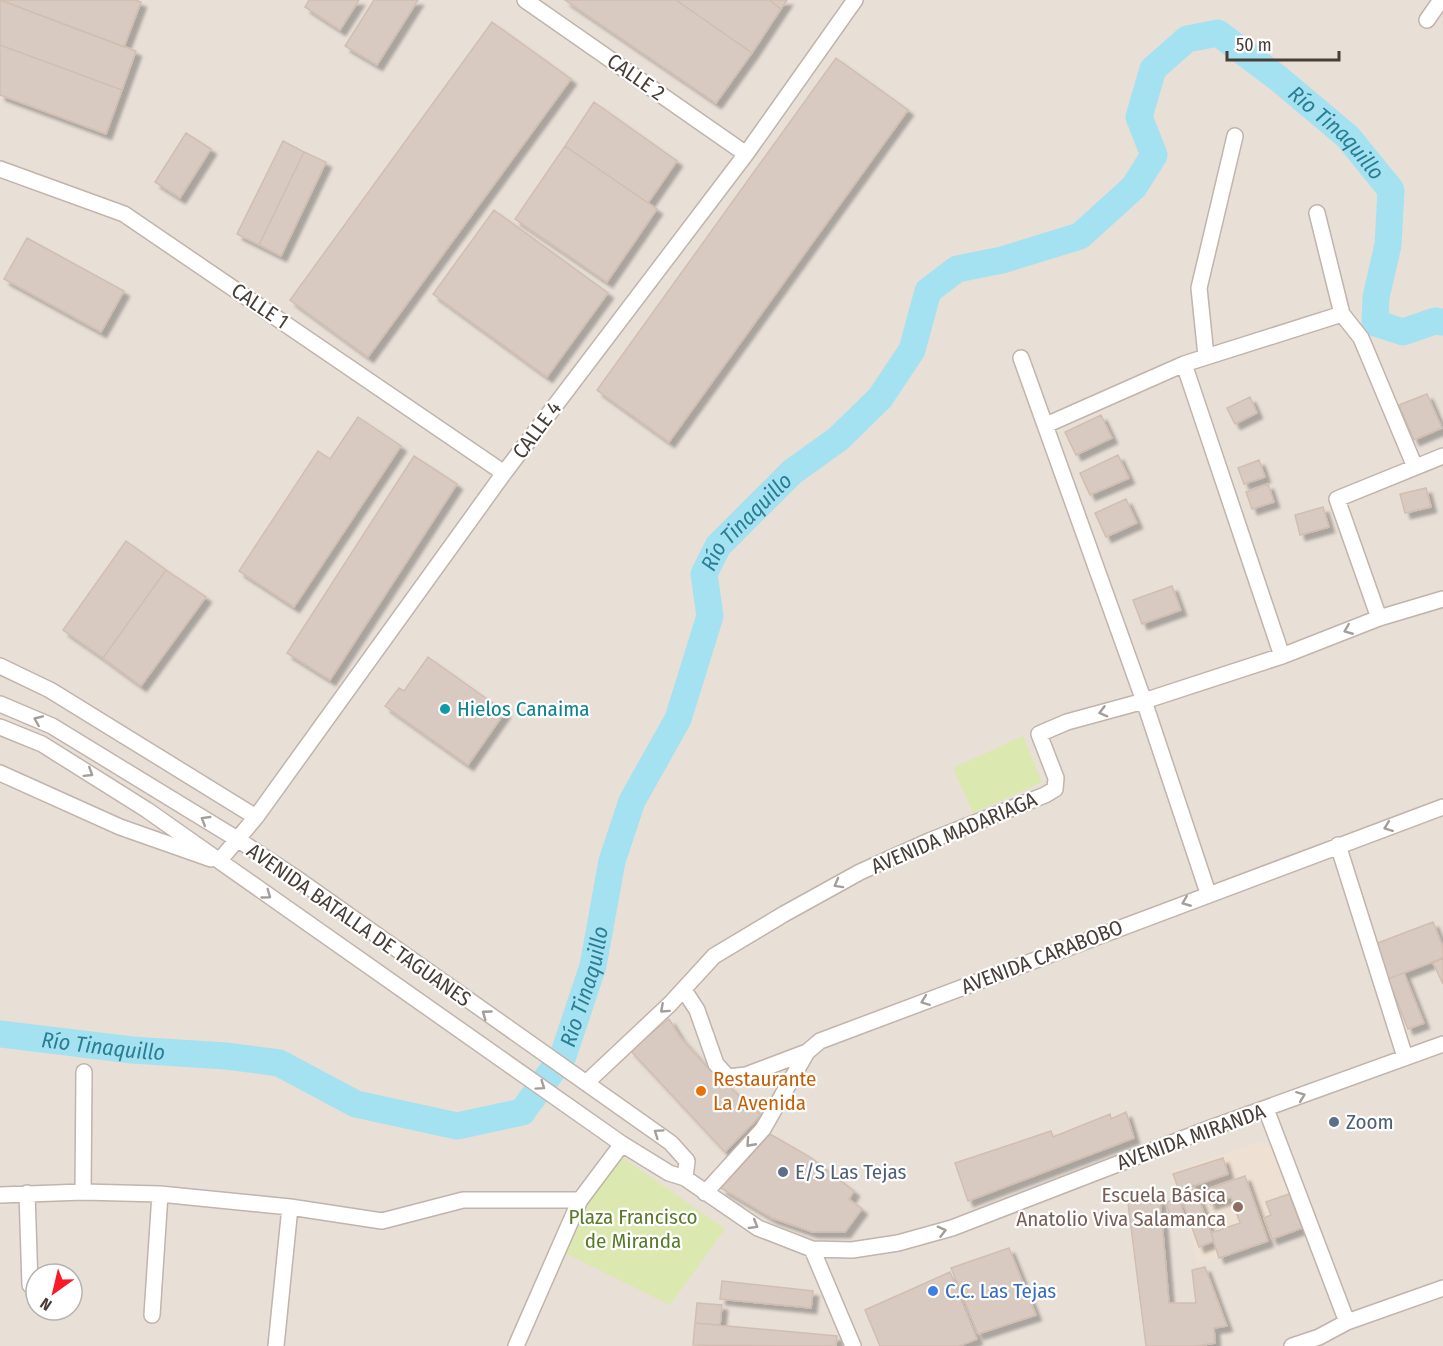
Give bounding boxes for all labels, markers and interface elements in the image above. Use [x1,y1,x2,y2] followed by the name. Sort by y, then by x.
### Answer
[1227,24,1340,62] scale bar
[1236,34,1272,56] text: 50 m
[602,48,670,106] street label: CALLE 2
[1283,80,1390,185] water label: Río Tinaquillo
[226,278,294,334] street label: CALLE 1
[507,396,567,464] street label: CALLE 4
[695,467,798,575] water label: Río Tinaquillo
[1343,623,1354,636] one-way arrow
[457,696,590,722] place label: Hielos Canaima
[438,702,452,716] marker: Hielos Canaima
[1098,705,1108,718] one-way arrow
[33,715,44,727] one-way arrow
[83,766,93,778] one-way arrow
[867,786,1041,880] street label: AVENIDA MADARIAGA
[201,815,211,827] one-way arrow
[1383,819,1394,832] one-way arrow
[242,838,476,1012] street label: AVENIDA BATALLA DE TAGUANES
[834,877,845,888] one-way arrow
[260,888,271,899] one-way arrow
[1181,895,1192,907] one-way arrow
[957,914,1127,1000] street label: AVENIDA CARABOBO
[554,924,614,1050] water label: Río Tinaquillo
[920,994,931,1007] one-way arrow
[661,1002,671,1013] one-way arrow
[482,1010,493,1021] one-way arrow
[40,1026,166,1066] water label: Río Tinaquillo
[713,1066,816,1116] place label: Restaurante La Avenida
[534,1079,545,1090] one-way arrow
[694,1084,708,1098] marker: Restaurante La Avenida
[1295,1091,1306,1103] one-way arrow
[1113,1098,1269,1176] street label: AVENIDA MIRANDA
[1346,1109,1394,1135] place label: Zoom
[1327,1115,1341,1129] marker: Zoom
[653,1129,664,1140] one-way arrow
[746,1136,757,1147] one-way arrow
[795,1159,907,1185] place label: E/S Las Tejas
[776,1165,790,1179] marker: E/S Las Tejas
[1016,1182,1226,1232] place label: Escuela Básica Anatolio Viva Salamanca
[1231,1200,1245,1214] marker: Escuela Básica Anatolio Viva Salamanca
[568,1204,698,1254] park label: Plaza Francisco de Miranda
[748,1218,758,1229] one-way arrow
[936,1226,946,1238] one-way arrow
[24,1262,84,1322] north arrow
[945,1278,1056,1304] place label: C.C. Las Tejas
[926,1284,940,1298] marker: C.C. Las Tejas
[37,1293,55,1315] text: N

